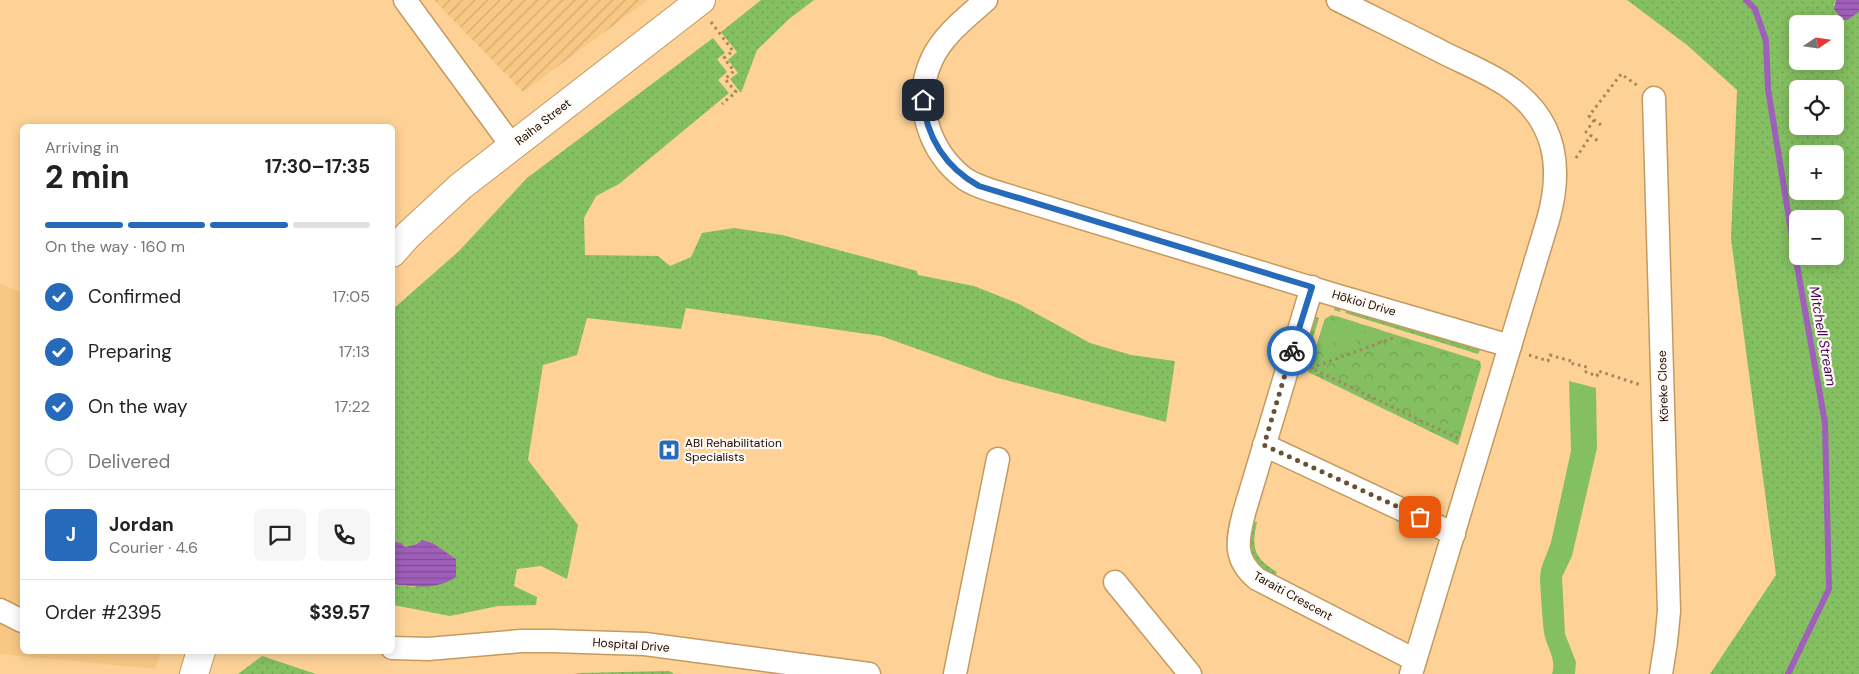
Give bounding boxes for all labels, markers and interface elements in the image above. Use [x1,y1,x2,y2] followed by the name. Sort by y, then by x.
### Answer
[1789,15,1844,70] north arrow
[1789,15,1844,265] map controls
[902,79,944,121] pin
[1789,80,1844,135] button: locate
[909,86,937,114] icon: home
[512,95,575,149] street label: Raiha Street
[45,137,119,158] text: Arriving in
[1789,145,1844,200] button: +
[265,154,370,179] text: 17:30–17:35
[45,156,130,198] text: 2 min
[1789,210,1844,265] button: −
[45,236,185,257] text: On the way · 160 m
[45,283,73,311] icon: check
[88,284,181,309] text: Confirmed
[1805,285,1841,387] water label: Mitchell Stream
[333,286,370,307] text: 17:05
[1330,286,1398,320] street label: Hōkioi Drive
[1267,326,1317,376] courier
[1278,337,1306,365] icon: bike
[45,338,73,366] icon: check
[88,339,172,364] text: Preparing
[339,341,370,362] text: 17:13
[1654,350,1672,422] street label: Kōreke Close
[45,393,73,421] icon: check
[88,394,188,419] text: On the way
[335,396,370,417] text: 17:22
[685,435,782,465] place label: ABI Rehabilitation Specialists
[657,438,681,462] hospital icon: ABI Rehabilitation Specialists
[88,449,170,474] text: Delivered
[1399,496,1441,538] pin
[1406,503,1434,531] icon: bag
[254,509,306,561] button: chat
[318,509,370,561] button: phone
[109,512,174,537] text: Jordan
[66,522,76,547] text: J
[109,537,198,558] text: Courier · 4.6
[1251,568,1336,624] street label: Taraiti Crescent
[45,600,162,625] text: Order #2395
[309,600,370,625] text: $39.57
[592,634,670,656] street label: Hospital Drive

